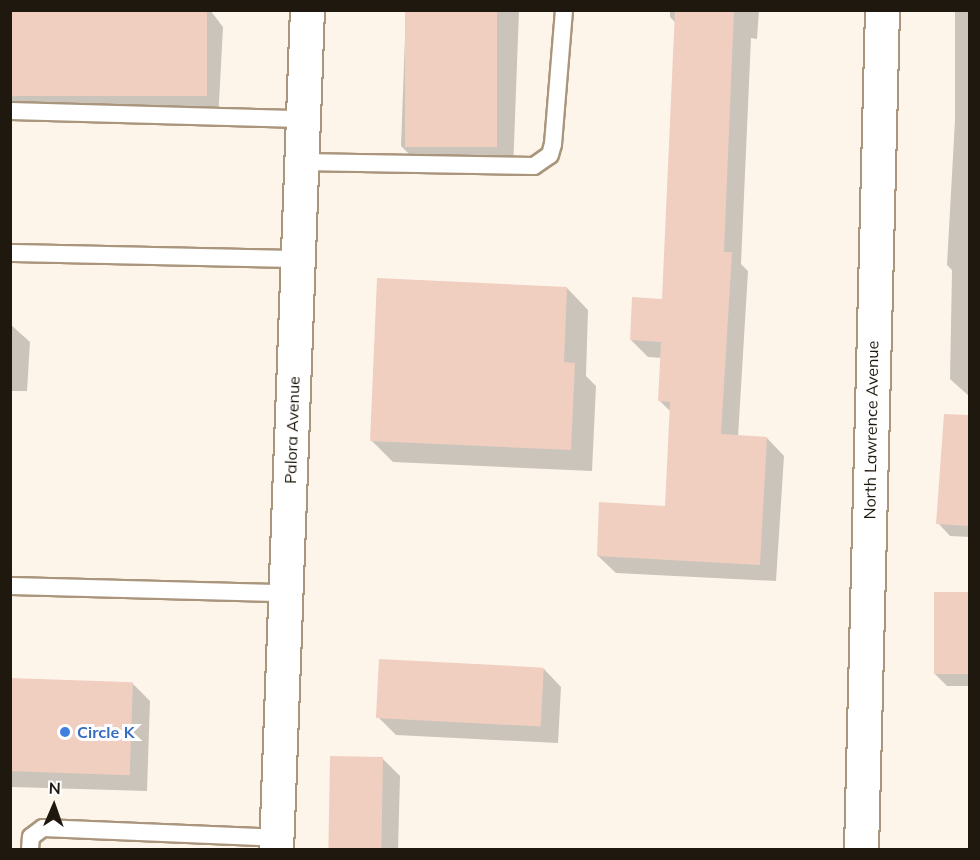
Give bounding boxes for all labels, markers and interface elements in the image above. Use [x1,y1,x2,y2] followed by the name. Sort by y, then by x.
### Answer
[860,340,882,520] street label: North Lawrence Avenue
[281,376,303,484] street label: Palora Avenue
[77,722,134,742] place label: Circle K
[58,725,72,739] marker: Circle K
[24,776,84,836] north arrow
[48,778,61,798] text: N

